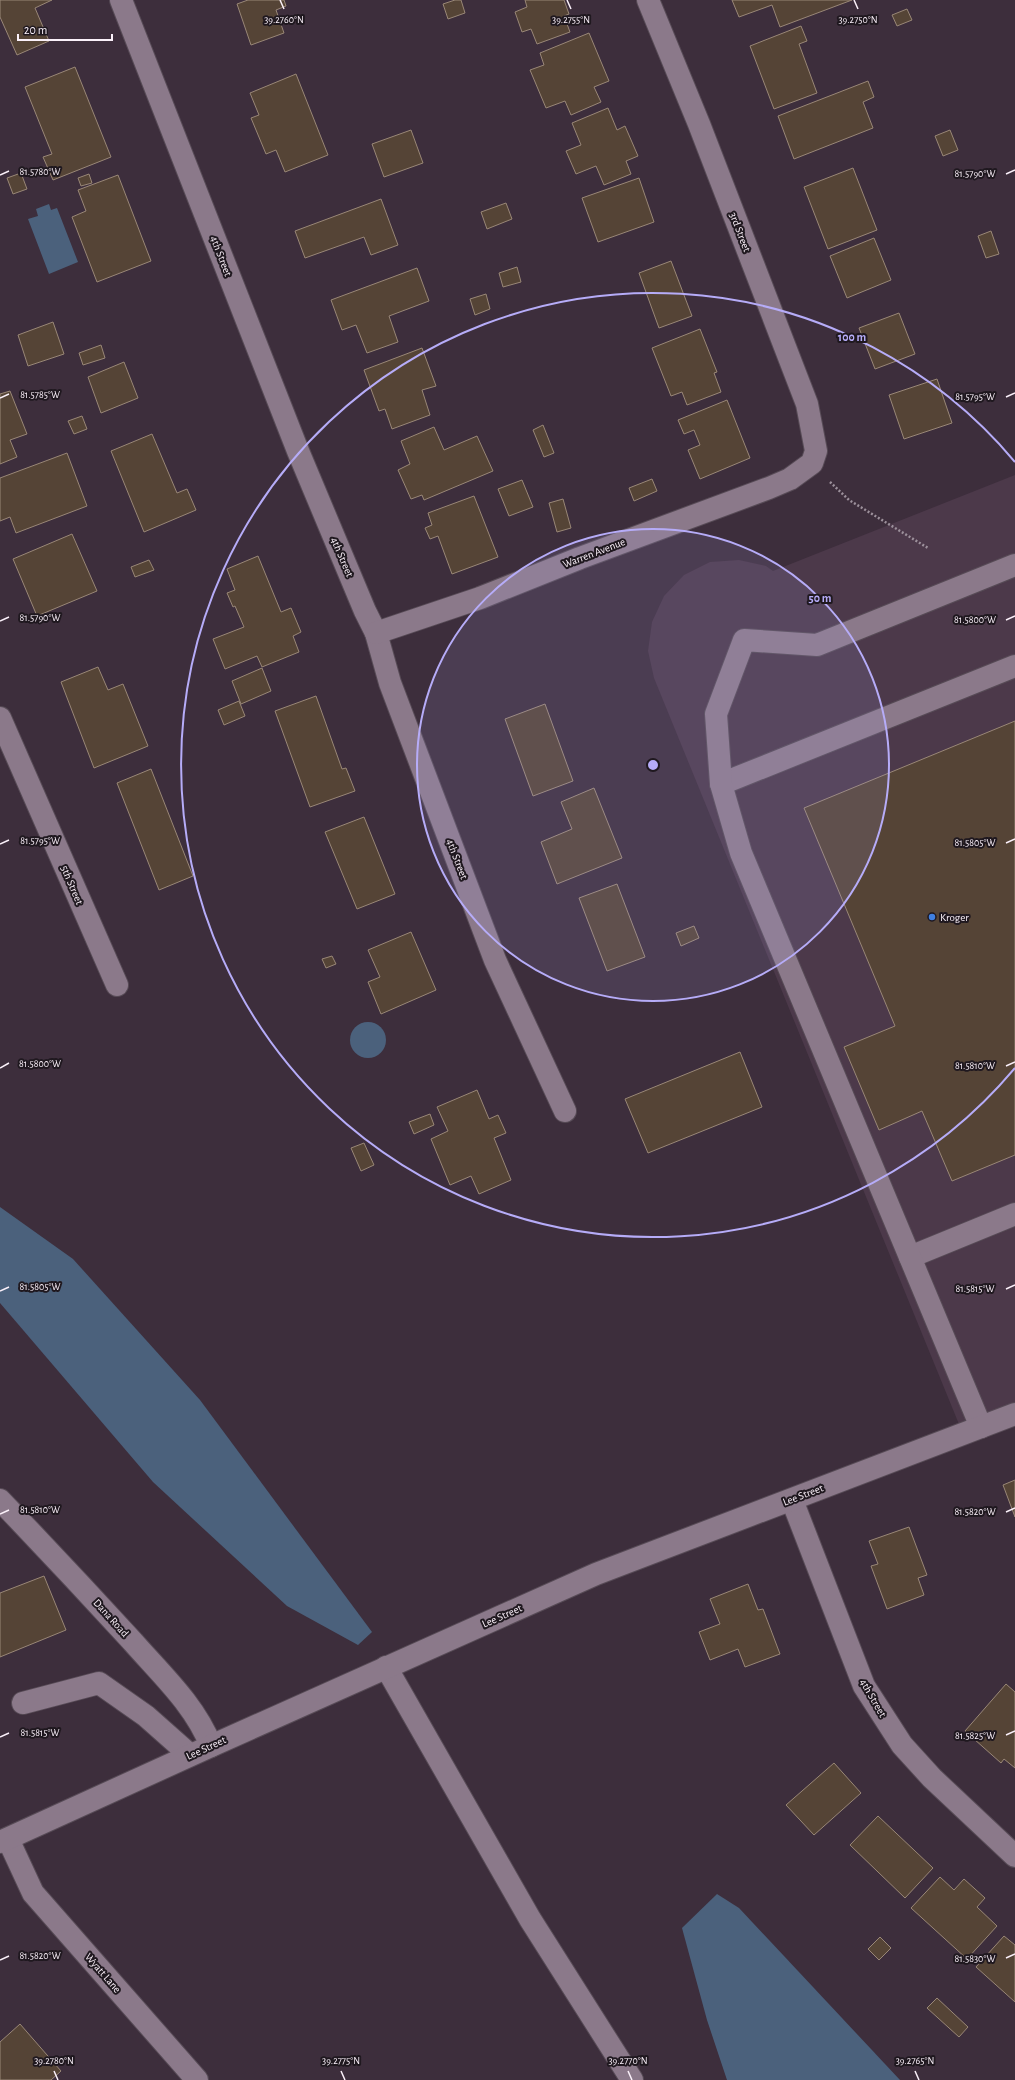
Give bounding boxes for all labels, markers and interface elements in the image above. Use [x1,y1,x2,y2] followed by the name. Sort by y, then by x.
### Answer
[264,15,304,25] text: 39.2760°N
[552,15,590,25] text: 39.2755°N
[838,15,878,25] text: 39.2750°N
[18,16,112,42] scale bar
[24,24,47,36] text: 20 m
[20,167,60,177] text: 81.5780°W
[955,169,995,179] text: 81.5790°W
[727,211,753,254] street label: 3rd Street
[208,234,234,278] street label: 4th Street
[838,331,866,343] text: 100 m
[20,390,60,400] text: 81.5785°W
[955,392,995,402] text: 81.5795°W
[329,535,356,579] street label: 4th Street
[561,536,627,570] street label: Warren Avenue
[809,592,832,604] text: 50 m
[20,613,60,623] text: 81.5790°W
[954,615,996,625] text: 81.5800°W
[646,758,660,772] centre of rings
[20,836,60,846] text: 81.5795°W
[444,837,470,881] street label: 4th Street
[955,838,995,848] text: 81.5805°W
[59,864,85,907] street label: 5th Street
[927,912,937,922] marker: Kroger
[940,912,969,923] place label: Kroger
[19,1059,61,1069] text: 81.5800°W
[955,1061,995,1071] text: 81.5810°W
[20,1282,60,1292] text: 81.5805°W
[955,1284,995,1294] text: 81.5815°W
[781,1482,825,1508] street label: Lee Street
[20,1505,60,1515] text: 81.5810°W
[954,1507,996,1517] text: 81.5820°W
[91,1597,131,1639] street label: Dana Road
[480,1602,524,1630] street label: Lee Street
[858,1677,889,1719] street label: 4th Street
[20,1728,60,1738] text: 81.5815°W
[955,1731,995,1741] text: 81.5825°W
[185,1734,228,1762] street label: Lee Street
[19,1951,61,1961] text: 81.5820°W
[83,1951,123,1995] street label: Wyatt Lane
[955,1954,995,1964] text: 81.5830°W
[34,2056,74,2066] text: 39.2780°N
[322,2056,360,2066] text: 39.2775°N
[608,2056,648,2066] text: 39.2770°N
[896,2056,934,2066] text: 39.2765°N

